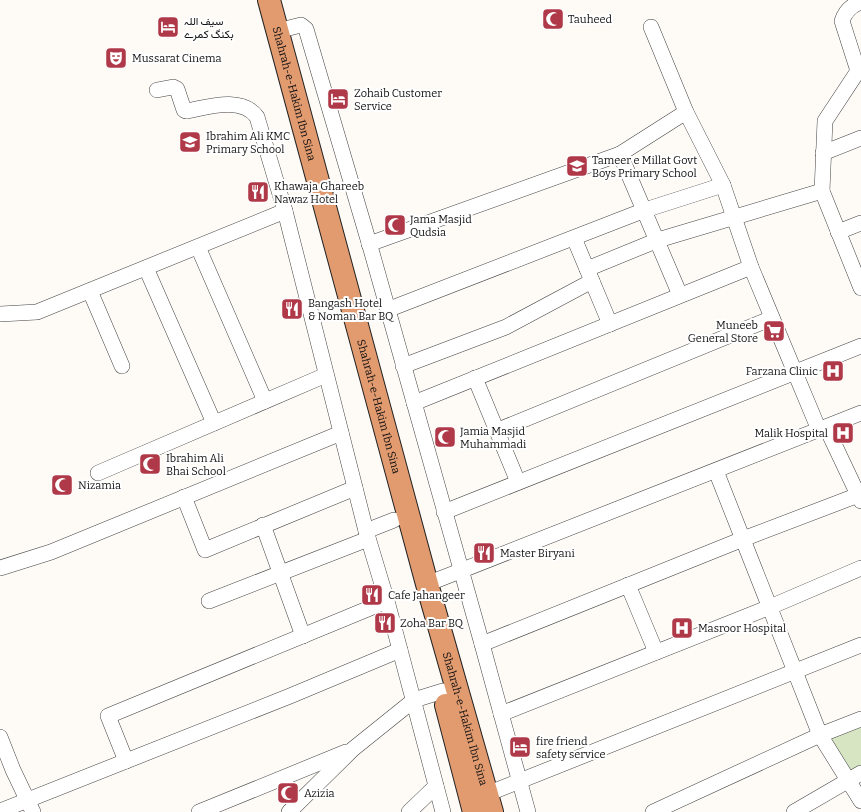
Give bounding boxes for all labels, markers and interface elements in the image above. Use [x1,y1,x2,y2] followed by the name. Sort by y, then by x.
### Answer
[540,6,566,32] mosque icon: Tauheed
[568,13,613,26] place label: Tauheed
[155,14,181,40] hotel icon: سیف اللہ بکنگ کمرے
[184,15,234,41] place label: سیف اللہ بکنگ کمرے
[270,25,319,162] street label: Shahrah-e-Hakim Ibn Sina
[103,45,129,71] theatre icon: Mussarat Cinema
[132,52,221,65] place label: Mussarat Cinema
[325,86,351,112] hotel icon: Zohaib Customer Service
[354,87,442,113] place label: Zohaib Customer Service
[177,129,203,155] school or university icon: Ibrahim Ali KMC Primary School
[206,130,290,156] place label: Ibrahim Ali KMC Primary School
[564,153,590,179] school or university icon: Tameer e Millat Govt Boys Primary School
[592,154,697,180] place label: Tameer e Millat Govt Boys Primary School
[245,179,271,205] restaurant icon: Khawaja Ghareeb Nawaz Hotel
[274,180,364,206] place label: Khawaja Ghareeb Nawaz Hotel
[382,212,408,238] mosque icon: Jama Masjid Qudsia
[409,213,472,239] place label: Jama Masjid Qudsia
[279,296,305,322] restaurant icon: Bangash Hotel & Noman Bar BQ
[308,297,394,323] place label: Bangash Hotel & Noman Bar BQ
[761,318,787,344] supermarket icon: Muneeb General Store
[688,319,758,345] place label: Muneeb General Store
[355,338,403,475] street label: Shahrah-e-Hakim Ibn Sina
[820,358,846,384] hospital icon: Farzana Clinic
[746,365,818,378] place label: Farzana Clinic
[830,420,856,446] hospital icon: Malik Hospital
[432,424,458,450] mosque icon: Jamia Masjid Muhammadi
[459,425,527,451] place label: Jamia Masjid Muhammadi
[754,427,828,440] place label: Malik Hospital
[137,451,163,477] mosque icon: Ibrahim Ali Bhai School
[166,452,226,478] place label: Ibrahim Ali Bhai School
[49,472,75,498] mosque icon: Nizamia
[78,479,121,492] place label: Nizamia
[471,540,497,566] restaurant icon: Master Biryani
[500,547,576,560] place label: Master Biryani
[359,582,385,608] restaurant icon: Cafe Jahangeer
[388,589,465,602] place label: Cafe Jahangeer
[372,610,398,636] restaurant icon: Zoha Bar BQ
[669,615,695,641] hospital icon: Masroor Hospital
[400,617,464,630] place label: Zoha Bar BQ
[698,622,786,635] place label: Masroor Hospital
[440,650,491,787] street label: Shahrah-e-Hakim Ibn Sina
[507,734,533,760] hotel icon: fire friend safety service
[536,735,606,761] place label: fire friend safety service
[275,780,301,806] mosque icon: Azizia
[304,787,335,800] place label: Azizia

